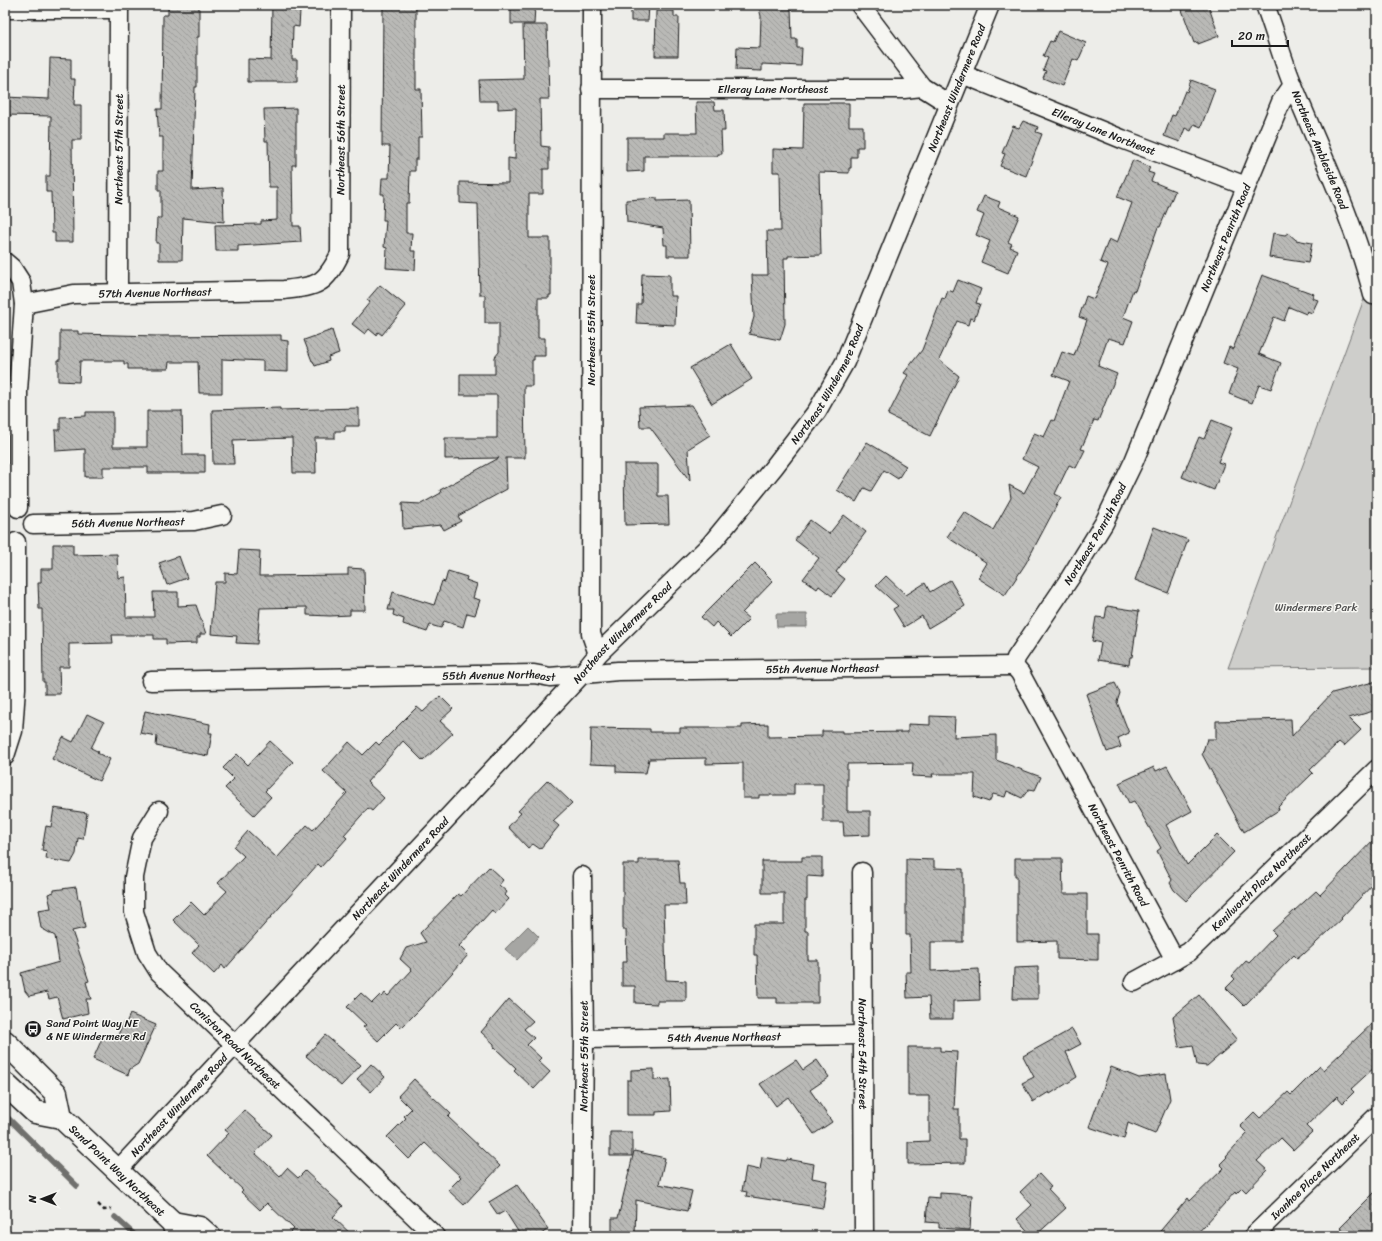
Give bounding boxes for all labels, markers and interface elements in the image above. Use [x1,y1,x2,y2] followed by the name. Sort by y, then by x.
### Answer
[922,20,991,154] street label: Northeast Windermere Road
[1232,22,1288,48] scale bar
[1238,25,1265,47] text: 20 m
[718,80,828,99] street label: Elleray Lane Northeast
[331,84,350,195] street label: Northeast 56th Street
[1287,87,1354,213] street label: Northeast Ambleside Road
[109,93,128,204] street label: Northeast 57th Street
[1049,102,1159,161] street label: Elleray Lane Northeast
[1195,180,1256,295] street label: Northeast Penrith Road
[582,274,601,386] street label: Northeast 55th Street
[98,282,212,303] street label: 57th Avenue Northeast
[785,320,869,448] street label: Northeast Windermere Road
[1058,478,1132,589] street label: Northeast Penrith Road
[71,512,185,533] street label: 56th Avenue Northeast
[568,576,677,688] street label: Northeast Windermere Road
[1275,598,1358,617] park label: Windermere Park
[765,658,880,679] street label: 55th Avenue Northeast
[442,664,557,687] street label: 55th Avenue Northeast
[1083,800,1154,911] street label: Northeast Penrith Road
[347,811,454,925] street label: Northeast Windermere Road
[1206,828,1316,935] street label: Kenilworth Place Northeast
[185,997,286,1094] street label: Coniston Road Northeast
[853,998,873,1110] street label: Northeast 54th Street
[574,1000,594,1112] street label: Northeast 55th Street
[46,1014,146,1046] place label: Sand Point Way NE & NE Windermere Rd
[23,1019,43,1039] bus stop icon: Sand Point Way NE & NE Windermere Rd
[667,1027,782,1047] street label: 54th Avenue Northeast
[125,1048,233,1161] street label: Northeast Windermere Road
[65,1120,170,1221] street label: Sand Point Way Northeast
[1265,1128,1364,1225] street label: Ivanhoe Place Northeast
[22,1179,62,1219] north arrow
[23,1195,42,1204] text: N

